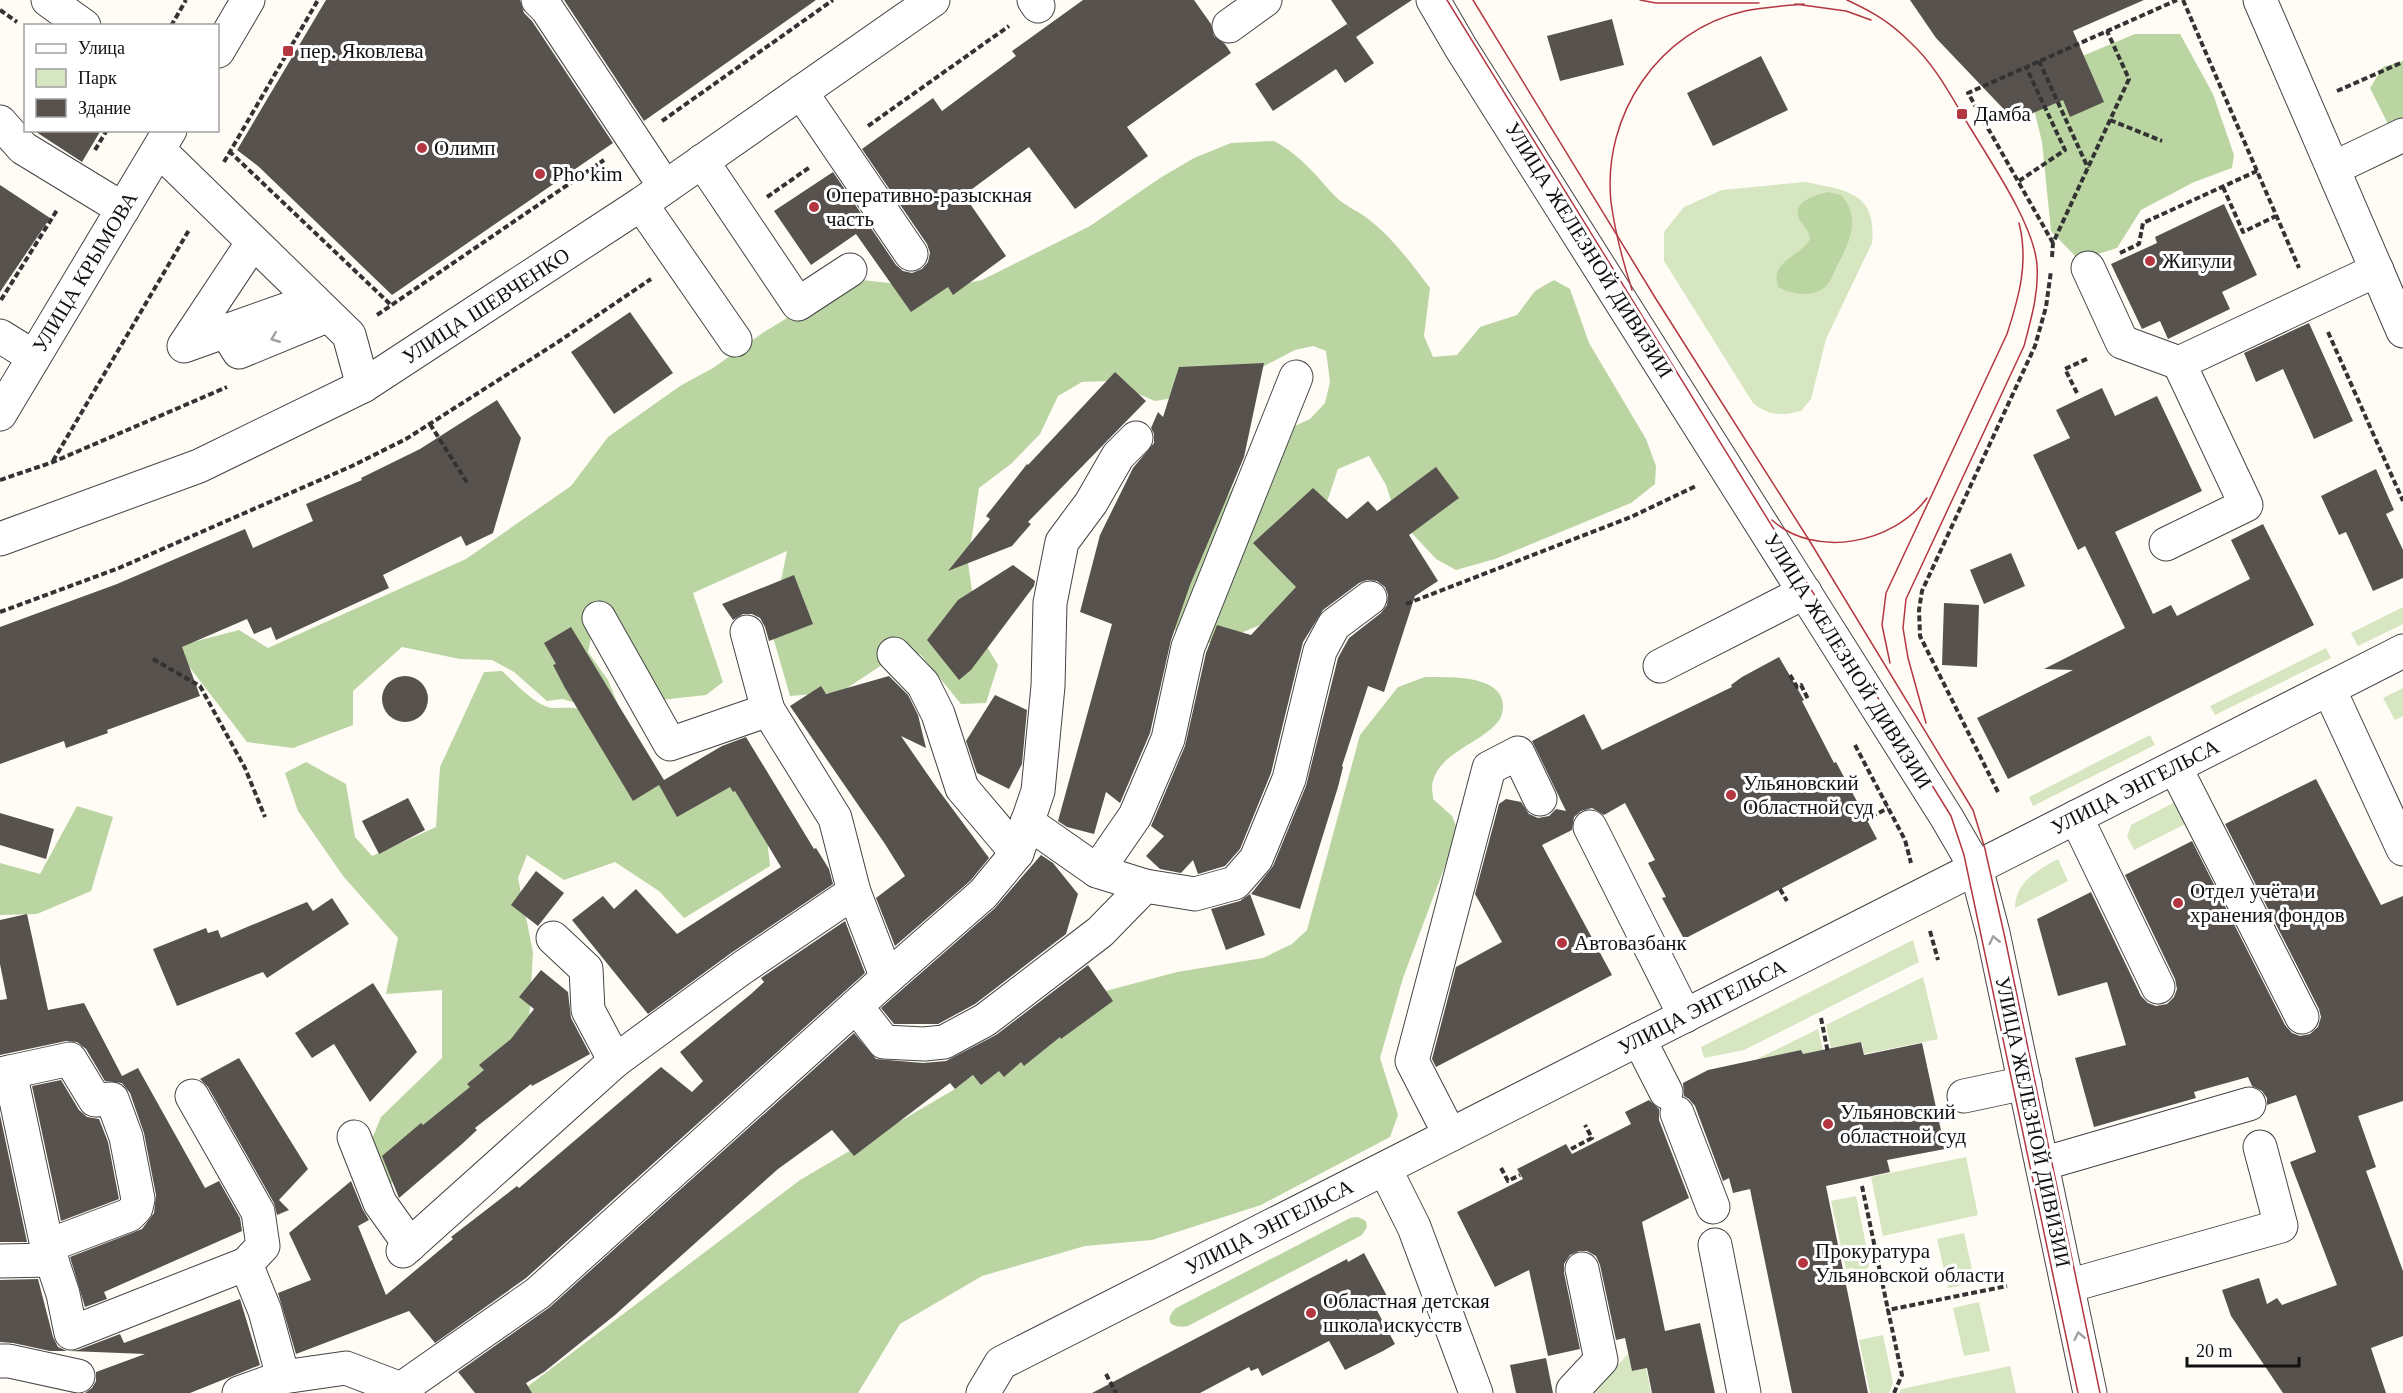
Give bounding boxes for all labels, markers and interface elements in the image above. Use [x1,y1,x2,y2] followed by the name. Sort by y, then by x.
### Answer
[24,24,219,132] legend
[78,38,125,58] text: Улица
[300,39,424,63] place label: пер. Яковлева
[281,44,295,58] marker: пер. Яковлева
[78,68,117,88] text: Парк
[78,98,131,118] text: Здание
[1974,102,2032,126] place label: Дамба
[1955,107,1969,121] marker: Дамба
[1500,118,1678,382] street label: УЛИЦА ЖЕЛЕЗНОЙ ДИВИЗИИ
[434,136,495,160] place label: Олимп
[415,141,429,155] marker: Олимп
[552,162,623,186] place label: Pho kim
[533,167,547,181] marker: Pho kim
[826,183,1032,231] place label: Оперативно-разыскная часть
[28,187,143,357] street label: УЛИЦА КРЫМОВА
[807,200,821,214] marker: Оперативно-разыскная часть
[398,243,574,369] street label: УЛИЦА ШЕВЧЕНКО
[2162,249,2232,273] place label: Жигули
[2143,254,2157,268] marker: Жигули
[270,331,281,343] one-way arrow
[1759,529,1937,793] street label: УЛИЦА ЖЕЛЕЗНОЙ ДИВИЗИИ
[2047,734,2224,840] street label: УЛИЦА ЭНГЕЛЬСА
[1743,771,1874,819] place label: Ульяновский Областной суд
[1724,788,1738,802] marker: Ульяновский Областной суд
[2190,879,2345,927] place label: Отдел учёта и хранения фондов
[2171,896,2185,910] marker: Отдел учёта и хранения фондов
[1574,931,1687,955] place label: Автовазбанк
[1989,935,2002,945] one-way arrow
[1555,936,1569,950] marker: Автовазбанк
[1614,954,1791,1060] street label: УЛИЦА ЭНГЕЛЬСА
[1990,974,2076,1270] street label: УЛИЦА ЖЕЛЕЗНОЙ ДИВИЗИИ
[1840,1100,1966,1148] place label: Ульяновский областной суд
[1821,1117,1835,1131] marker: Ульяновский областной суд
[1181,1174,1358,1280] street label: УЛИЦА ЭНГЕЛЬСА
[1815,1239,2004,1287] place label: Прокуратура Ульяновской области
[1796,1256,1810,1270] marker: Прокуратура Ульяновской области
[1323,1289,1490,1337] place label: Областная детская школа искусств
[1304,1306,1318,1320] marker: Областная детская школа искусств
[2187,1330,2300,1368] scale bar
[2073,1331,2086,1341] one-way arrow
[2196,1341,2233,1361] text: 20 m

